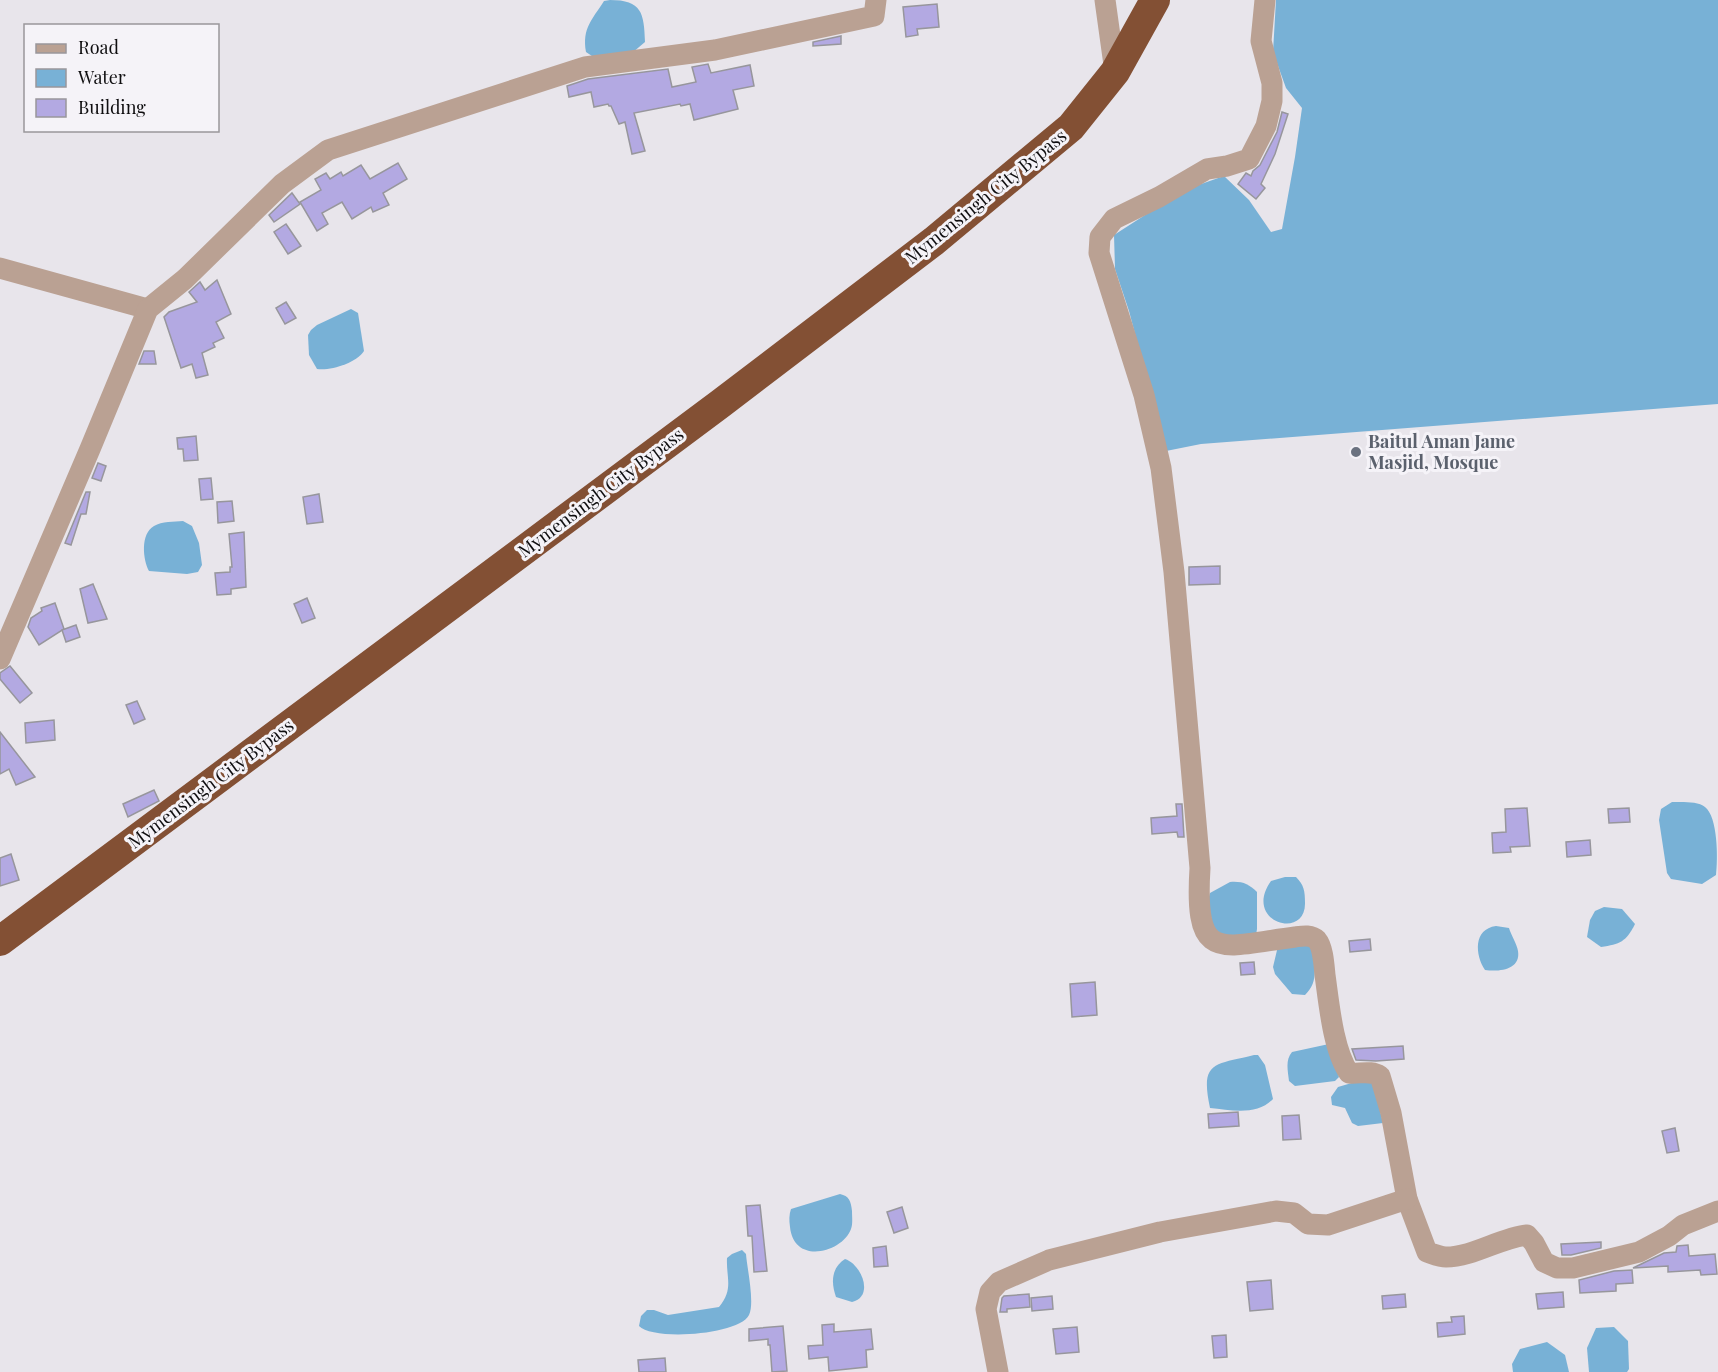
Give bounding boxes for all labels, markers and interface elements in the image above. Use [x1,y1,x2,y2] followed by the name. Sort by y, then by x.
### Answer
[24,24,219,132] legend
[78,35,119,59] text: Road
[77,65,126,89] text: Water
[78,95,146,119] text: Building
[900,123,1071,269] street label: Mymensingh City Bypass
[513,422,688,562] street label: Mymensingh City Bypass
[1368,429,1515,474] place label: Baitul Aman Jame Masjid, Mosque
[1349,445,1363,459] marker: Baitul Aman Jame Masjid, Mosque
[123,713,298,853] street label: Mymensingh City Bypass

